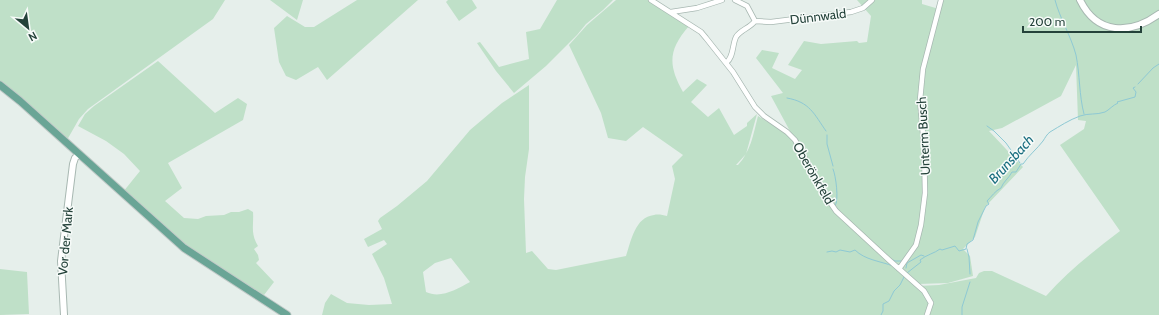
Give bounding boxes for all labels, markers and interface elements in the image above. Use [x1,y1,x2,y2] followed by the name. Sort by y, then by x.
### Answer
[789,5,847,27] street label: Dünnwald
[8,8,48,48] north arrow
[1023,8,1141,34] scale bar
[1029,14,1065,29] text: 200 m
[26,29,40,45] text: N
[913,96,933,176] street label: Unterm Busch
[984,131,1038,187] water label: Brunsbach
[790,139,838,207] street label: Oberönkfeld
[54,206,76,276] street label: Vor der Mark

